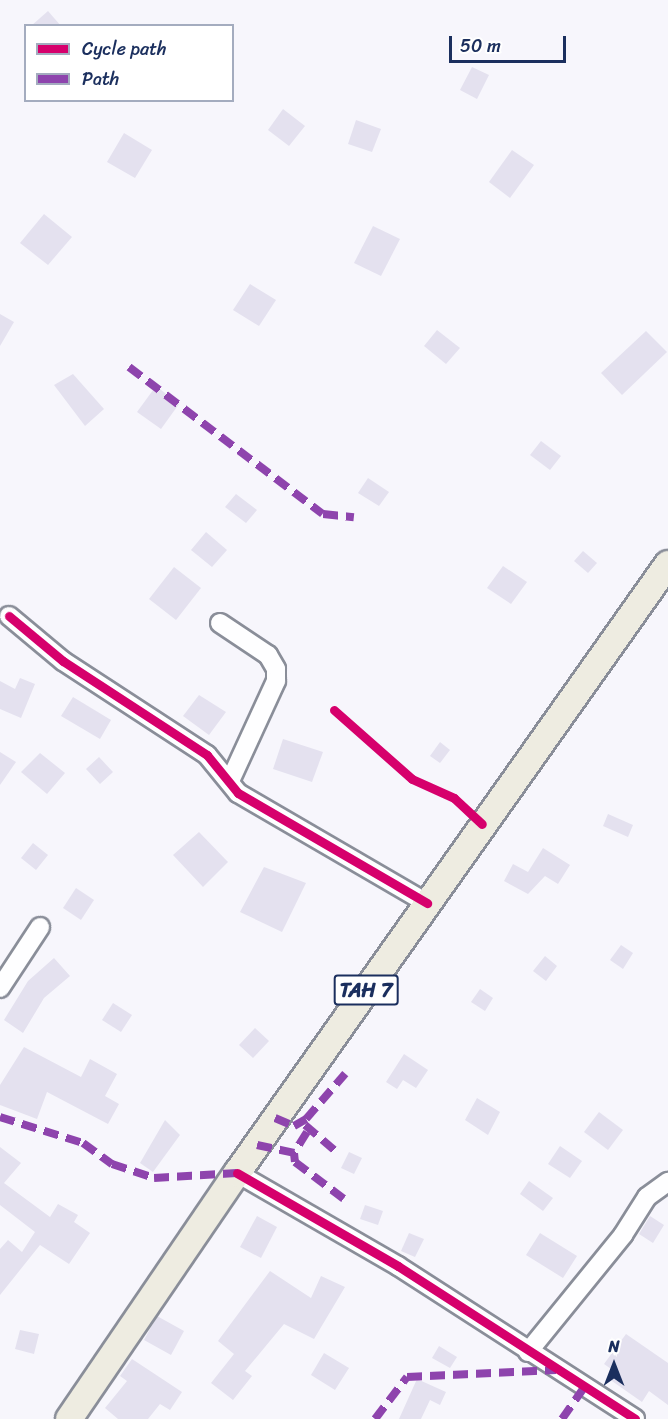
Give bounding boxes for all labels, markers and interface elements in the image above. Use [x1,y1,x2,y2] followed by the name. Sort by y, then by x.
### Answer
[24,24,234,102] legend
[452,24,569,62] scale bar
[460,30,501,62] text: 50 m
[82,33,166,65] text: Cycle path
[82,63,119,95] text: Path
[333,973,399,1007] road number: TAH 7
[608,1332,620,1361] text: N
[584,1335,644,1395] north arrow

